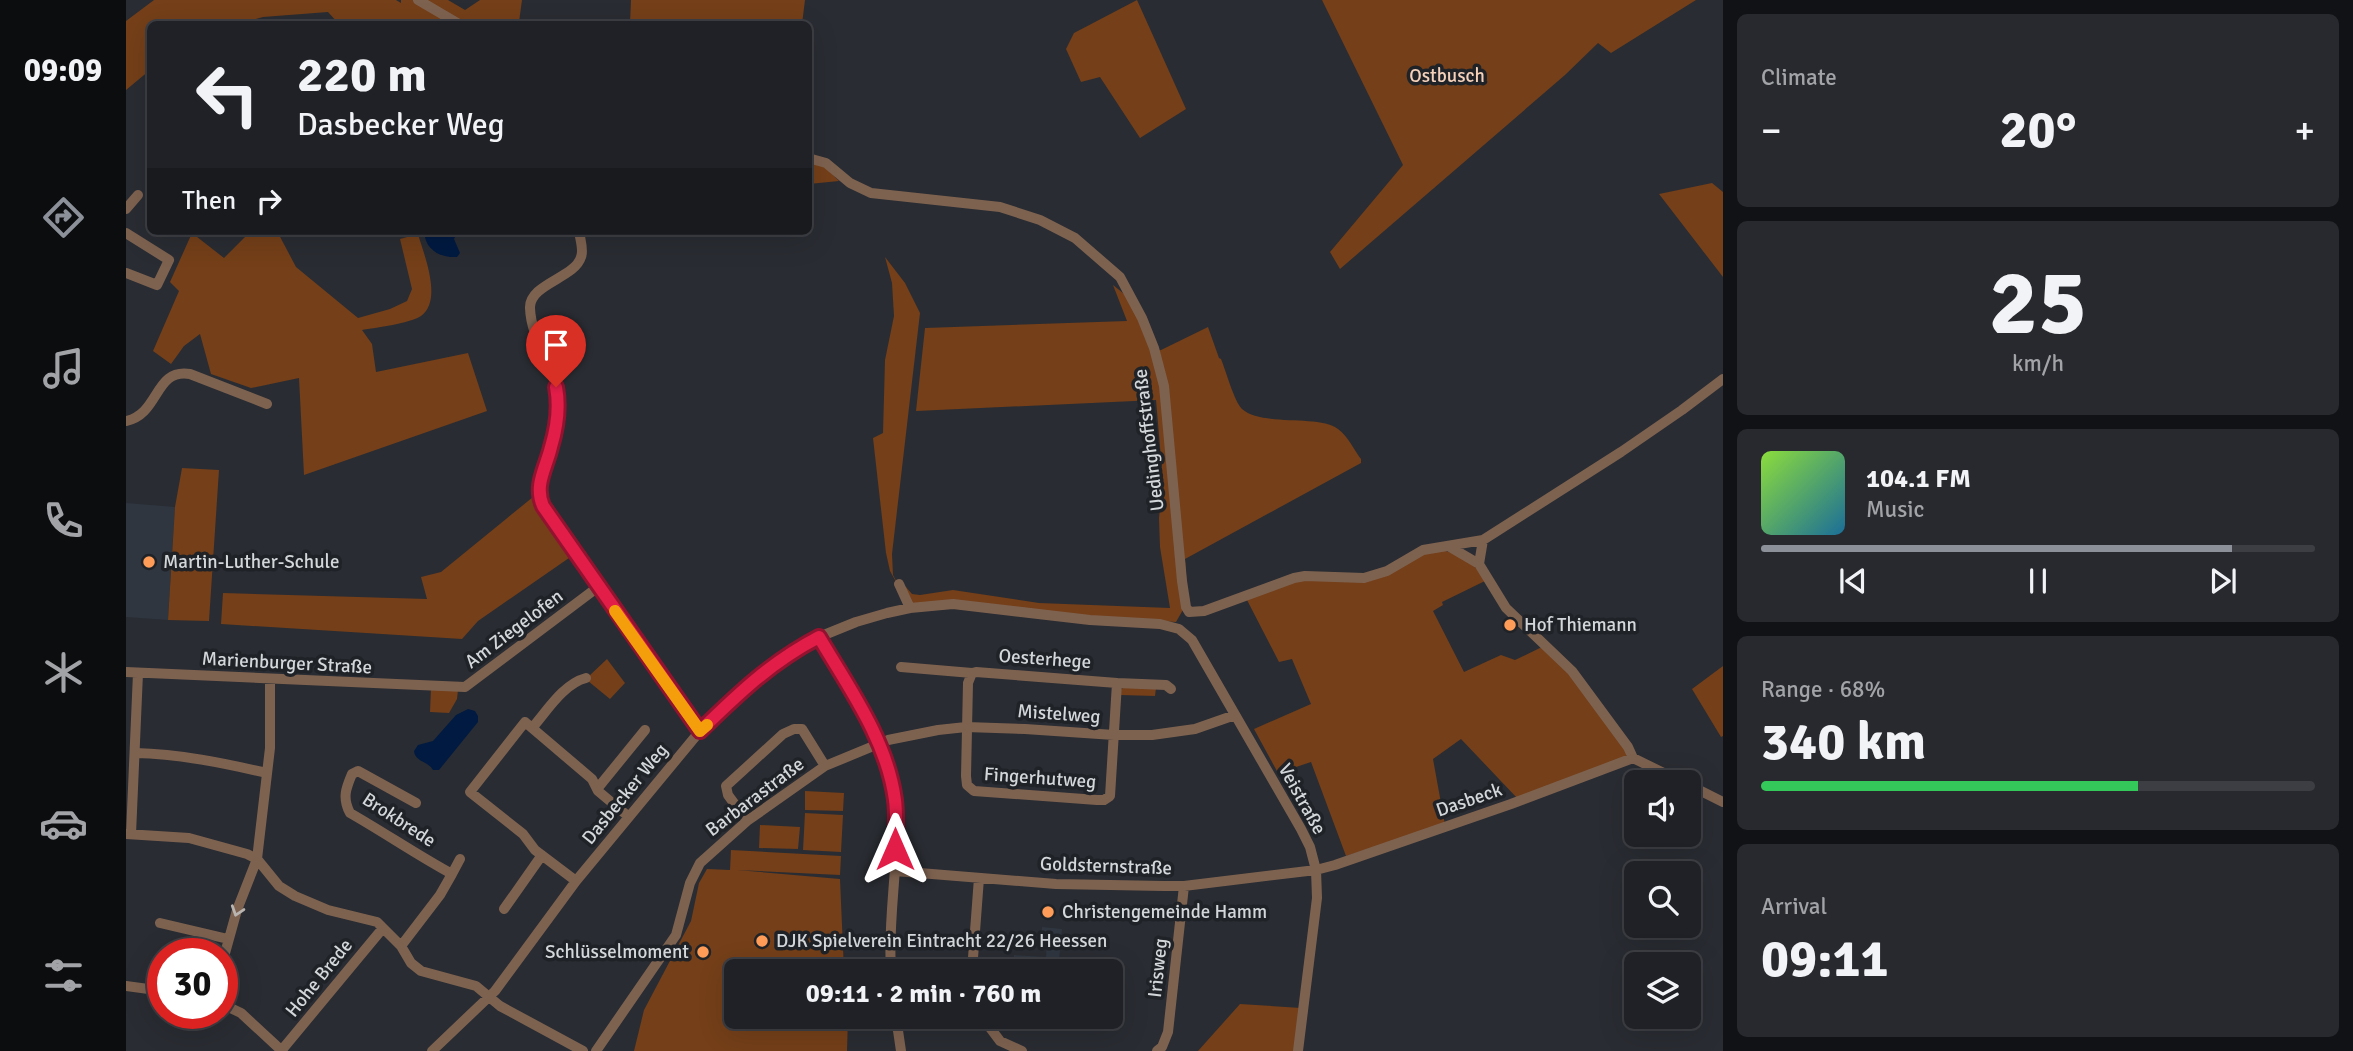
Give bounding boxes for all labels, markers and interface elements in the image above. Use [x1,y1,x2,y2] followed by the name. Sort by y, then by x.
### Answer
[297,45,427,105] text: 220 m
[182,49,273,140] icon: left
[24,51,102,90] text: 09:09
[1761,63,1837,92] text: Climate
[1409,64,1485,88] park label: Ostbusch
[2000,98,2076,162] text: 20°
[297,105,505,144] text: Dasbecker Weg
[1761,107,1782,154] text: −
[2294,107,2315,154] text: +
[250,182,288,220] icon: right
[182,185,236,217] text: Then
[39,193,88,242] icon: directions
[1989,247,2087,360] text: 25
[526,315,586,387] pin
[537,326,575,364] icon: arrive
[39,344,88,393] icon: music
[2012,349,2064,378] text: km/h
[1128,368,1170,512] street label: Uedinghoffstraße
[1866,463,1971,495] text: 104.1 FM
[1866,495,1924,524] text: Music
[39,496,88,545] icon: phone
[163,550,339,574] place label: Martin-Luther-Schule
[141,554,157,570] marker: Martin-Luther-Schule
[1834,562,1872,600] icon: previous
[2019,562,2057,600] icon: pause
[2204,562,2242,600] icon: next
[460,584,568,674] street label: Am Ziegelofen
[1524,613,1637,637] place label: Hof Thiemann
[1502,617,1518,633] marker: Hof Thiemann
[998,644,1092,674] street label: Oesterhege
[201,647,373,679] street label: Marienburger Straße
[39,648,88,697] icon: climate
[1761,675,1885,704] text: Range · 68%
[1017,699,1101,729] street label: Mistelweg
[1761,710,1926,774] text: 340 km
[577,739,673,849] street label: Dasbecker Weg
[701,752,809,842] street label: Barbarastraße
[1273,759,1331,839] street label: Veistraße
[983,762,1097,794] street label: Fingerhutweg
[1624,770,1701,1029] map controls
[1624,770,1701,847] button: sound
[1433,777,1506,822] street label: Dasbeck
[358,787,440,853] street label: Brokbrede
[39,799,88,848] icon: car
[858,812,932,886] position arrow
[1040,852,1172,880] street label: Goldsternstraße
[1624,861,1701,938] button: search
[1761,892,1827,921] text: Arrival
[1062,900,1267,924] place label: Christengemeinde Hamm
[1040,904,1056,920] marker: Christengemeinde Hamm
[231,905,245,917] one-way arrow
[1761,927,1889,991] text: 09:11
[776,929,1107,953] place label: DJK Spielverein Eintracht 22/26 Heessen
[754,933,770,949] marker: DJK Spielverein Eintracht 22/26 Heessen
[280,934,358,1022] street label: Hohe Brede
[1143,937,1173,999] street label: Irisweg
[147,938,238,1029] speed limit sign: 30
[545,940,689,964] place label: Schlüsselmoment
[695,944,711,960] marker: Schlüsselmoment
[39,951,88,1000] icon: filters
[1624,952,1701,1029] button: layers
[806,978,1041,1010] text: 09:11 · 2 min · 760 m

